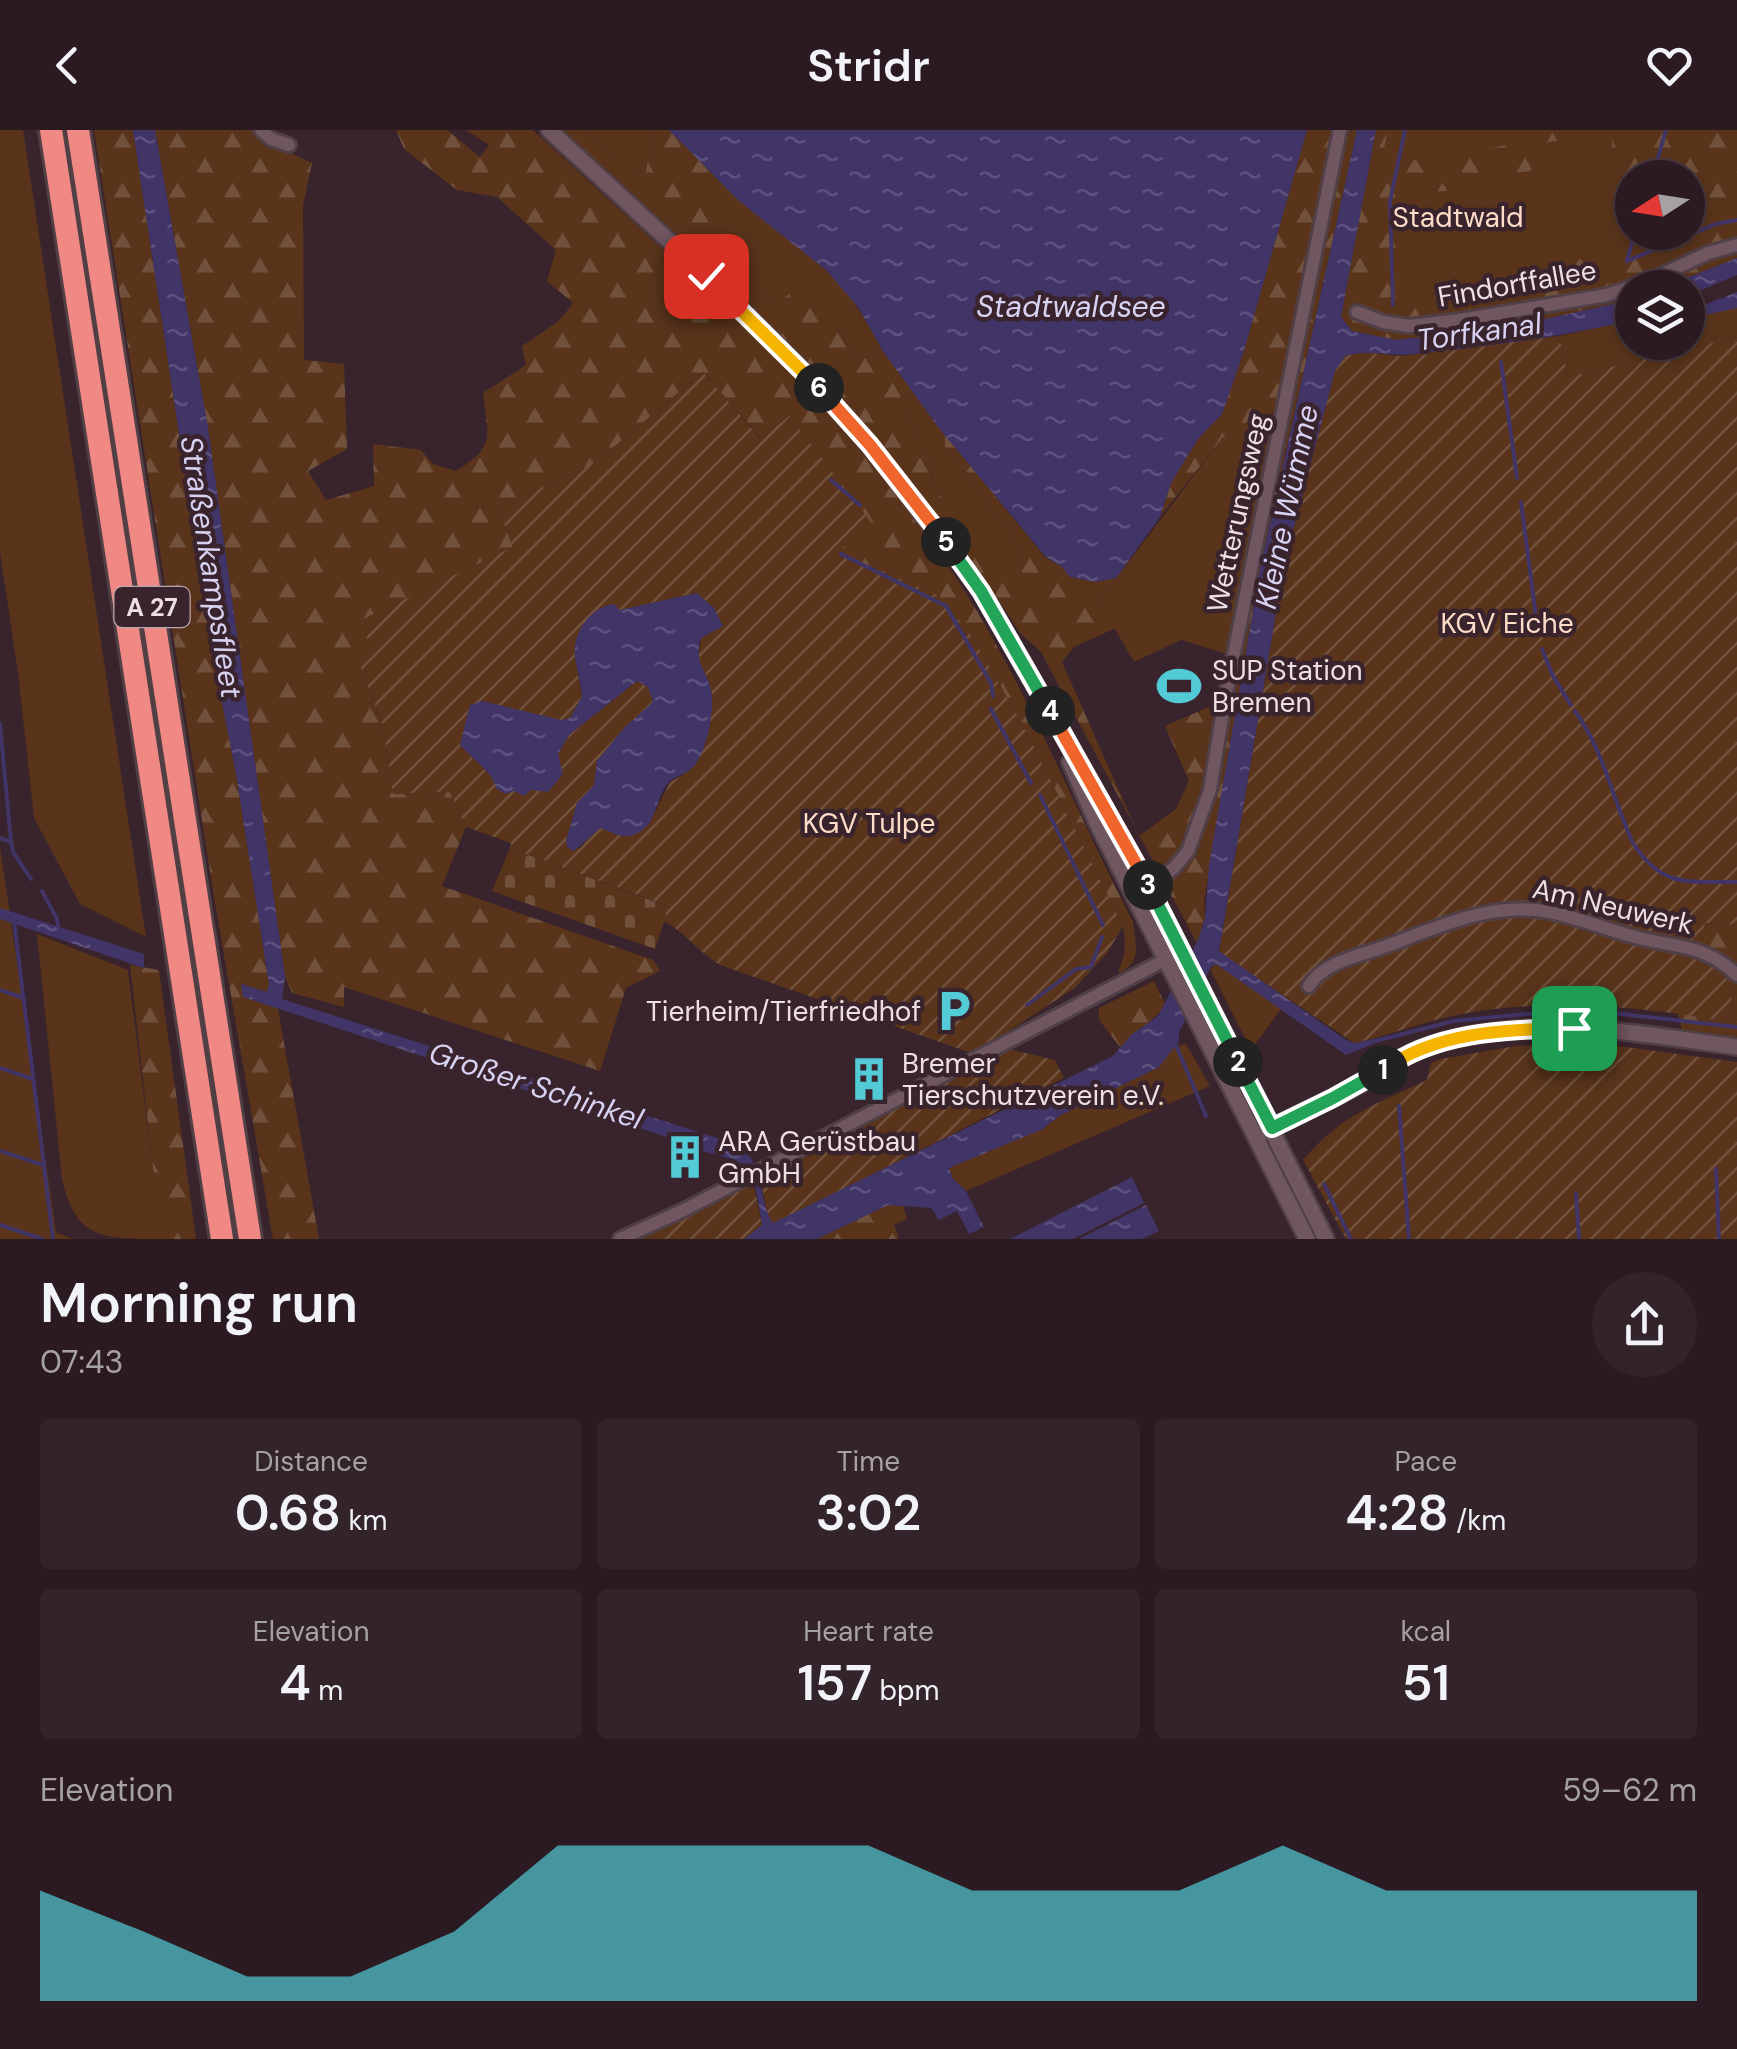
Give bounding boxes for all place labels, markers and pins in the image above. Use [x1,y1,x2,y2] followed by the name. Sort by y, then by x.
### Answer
[664,234,749,319] pin
[794,363,844,413] pin: 6
[921,517,971,567] pin: 5
[1212,652,1363,721] place label: SUP Station Bremen
[1155,662,1203,710] sports icon: SUP Station Bremen
[1025,686,1075,736] pin: 4
[1123,860,1173,910] pin: 3
[1532,986,1617,1071] pin
[930,987,978,1035] parking icon: Tierheim/Tierfriedhof
[646,993,921,1030] place label: Tierheim/Tierfriedhof
[1213,1037,1263,1087] pin: 2
[902,1045,1164,1114] place label: Bremer Tierschutzverein e.V.
[1358,1045,1408,1095] pin: 1
[845,1055,893,1103] building icon: Bremer Tierschutzverein e.V.
[718,1123,916,1192] place label: ARA Gerüstbau GmbH
[661,1133,709,1181] building icon: ARA Gerüstbau GmbH

